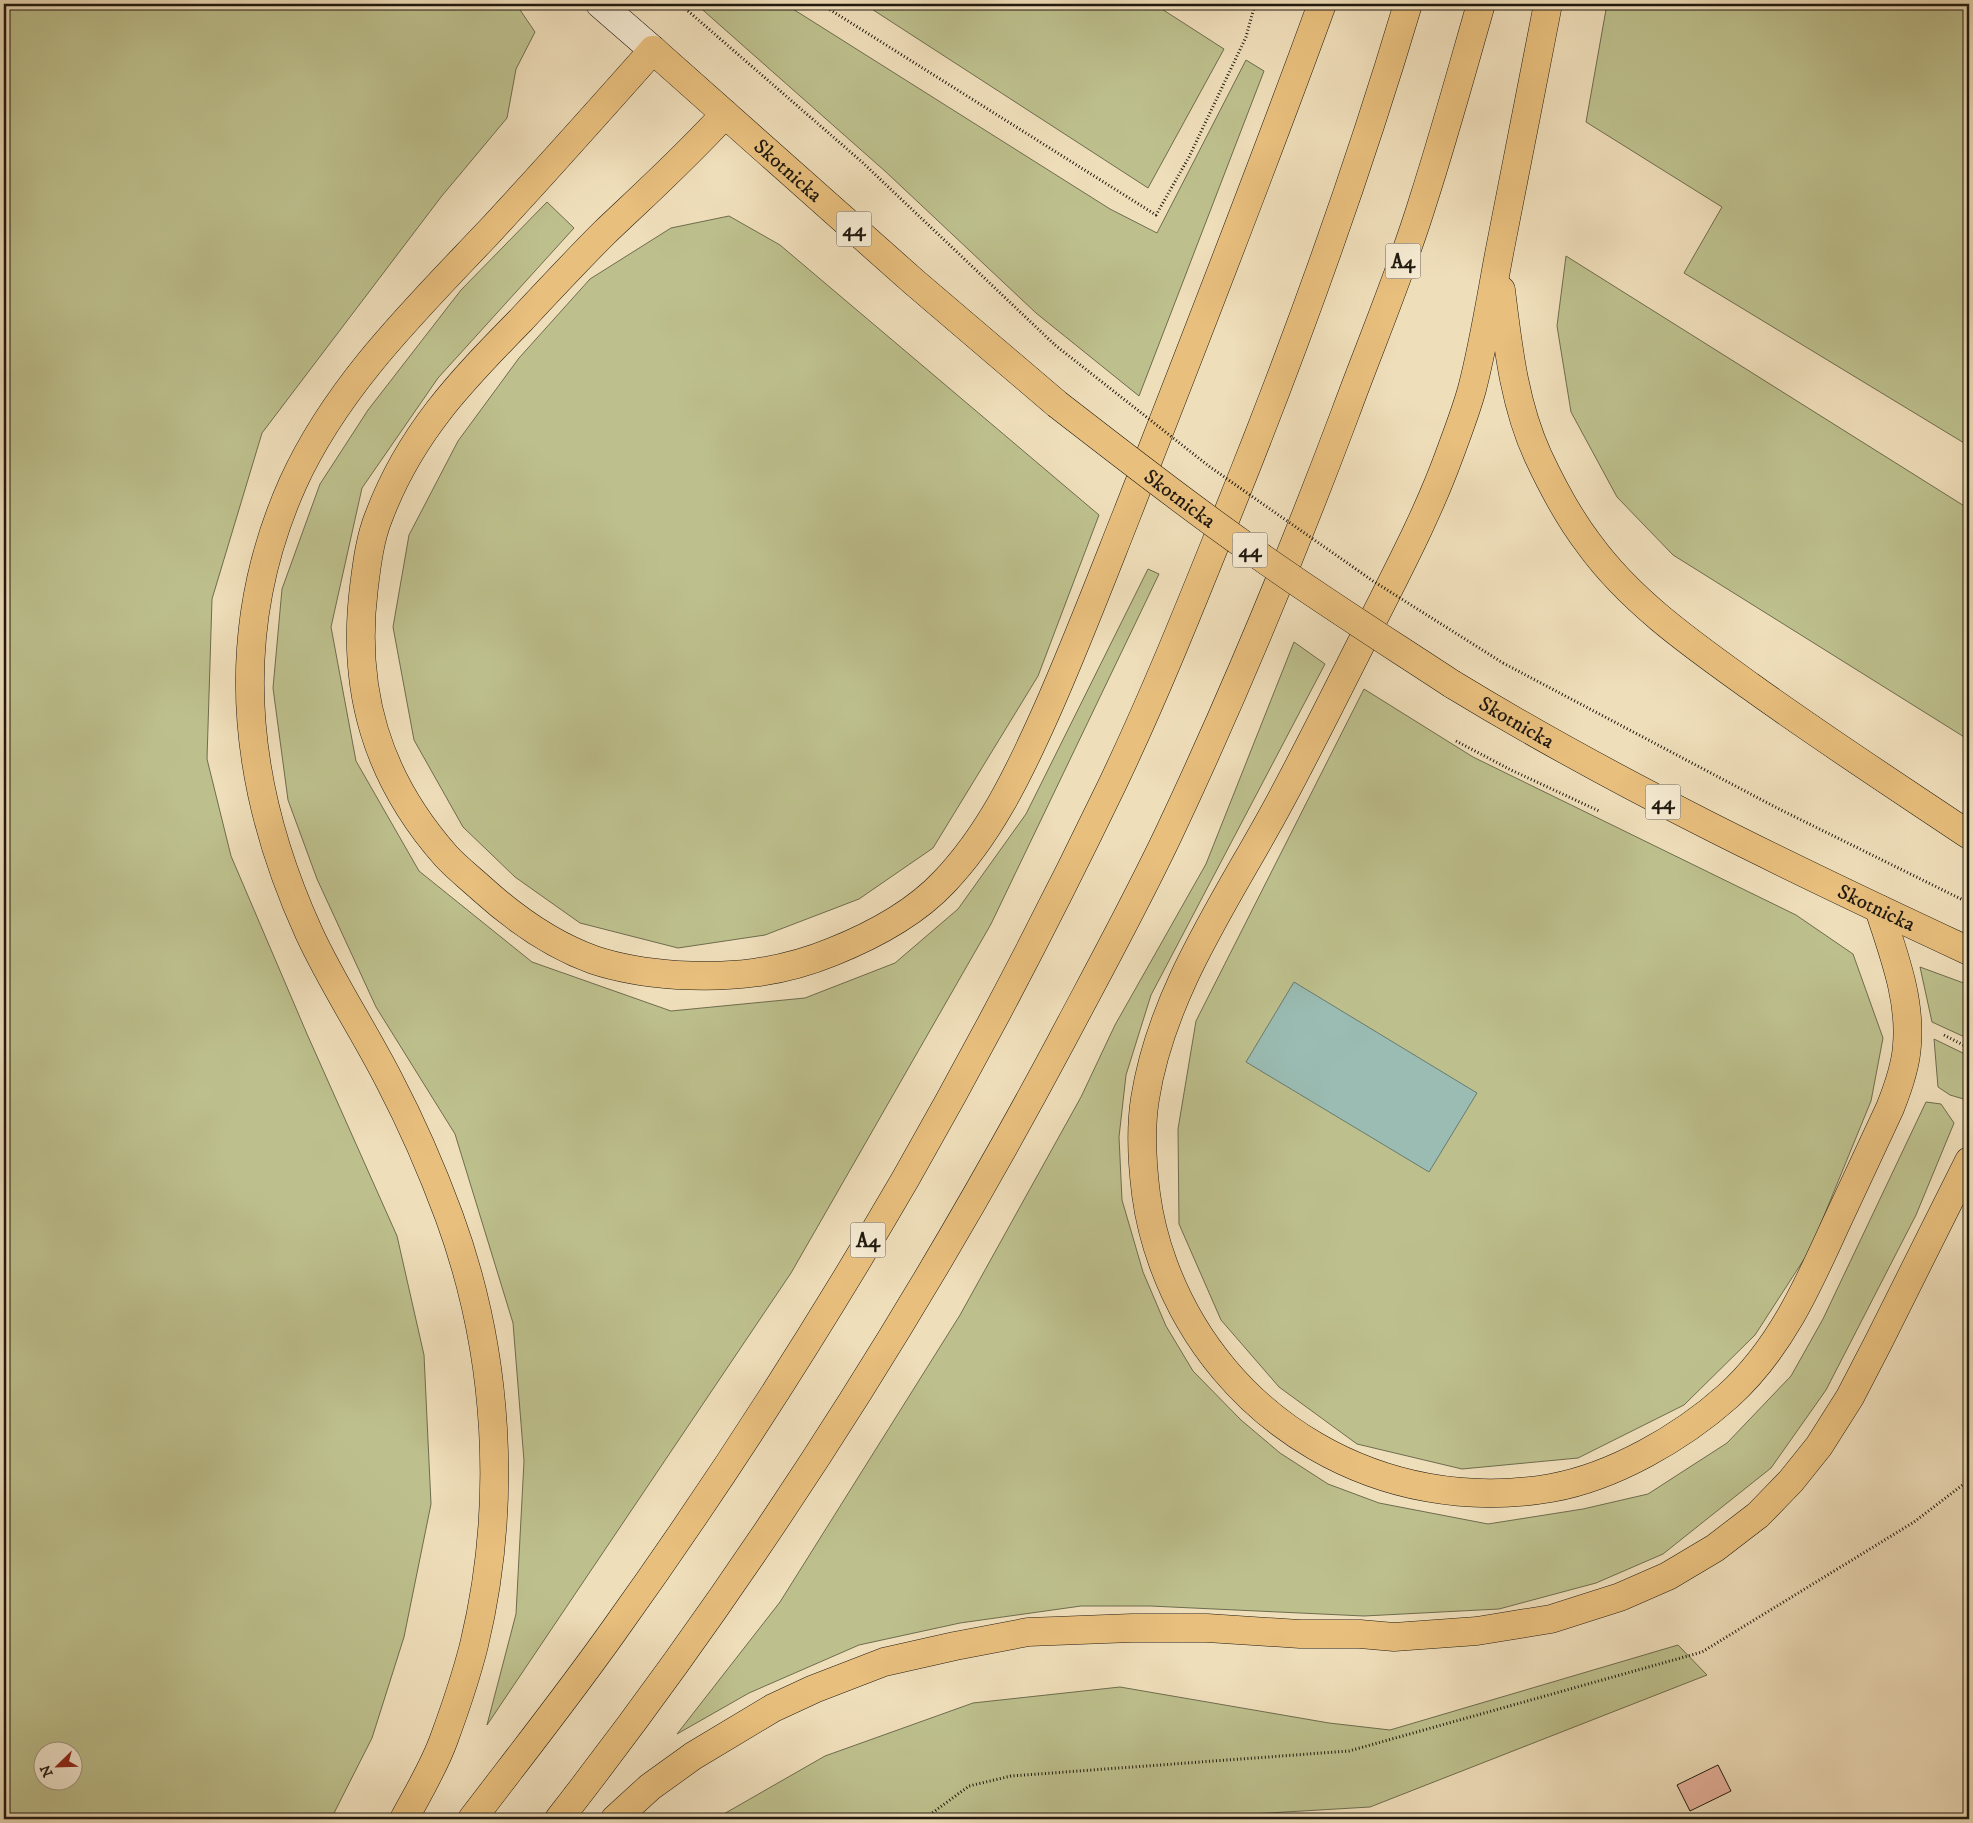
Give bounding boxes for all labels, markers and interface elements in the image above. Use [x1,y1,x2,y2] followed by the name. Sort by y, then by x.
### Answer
[748,134,827,208] street label: Skotnicka
[836,212,872,246] road number: 44
[1386,244,1420,278] road number: A4
[1138,464,1220,534] street label: Skotnicka
[1232,532,1268,568] road number: 44
[1474,691,1559,755] street label: Skotnicka
[1646,784,1680,820] road number: 44
[1833,879,1919,938] street label: Skotnicka
[850,1222,886,1258] road number: A4
[32,1740,82,1790] north arrow
[36,1761,57,1779] text: N

